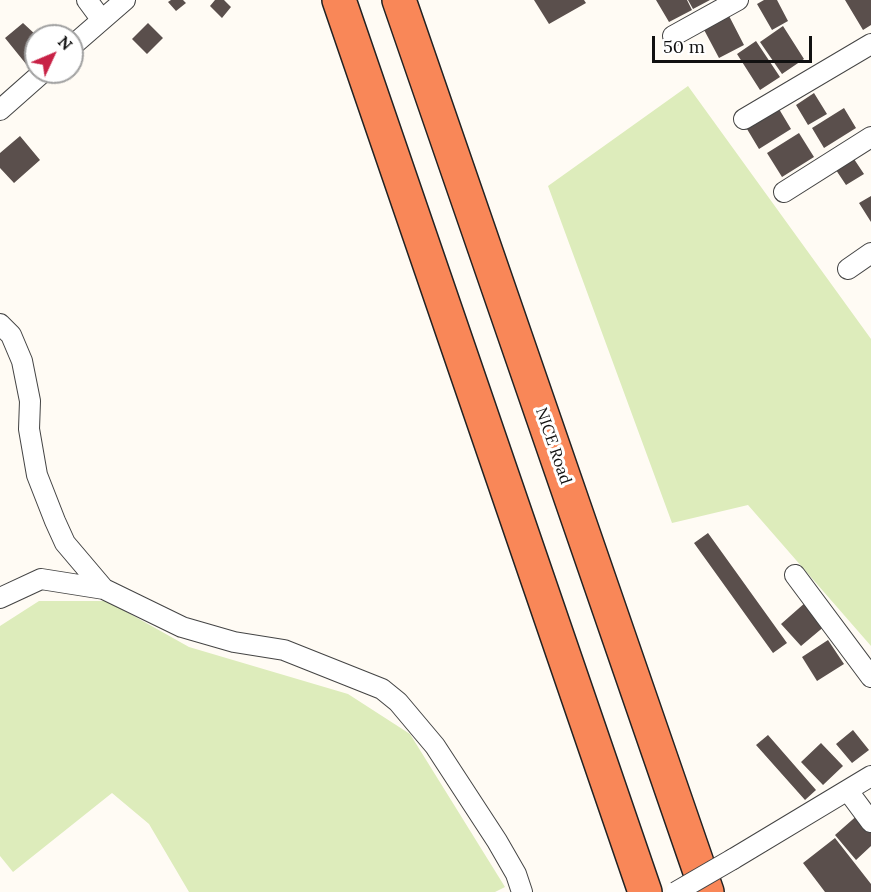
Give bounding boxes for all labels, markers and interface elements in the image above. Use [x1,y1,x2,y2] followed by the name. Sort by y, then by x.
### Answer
[24,24,84,84] north arrow
[655,24,816,62] scale bar
[54,31,77,54] text: N
[663,35,705,58] text: 50 m
[531,405,575,487] street label: NICE Road

